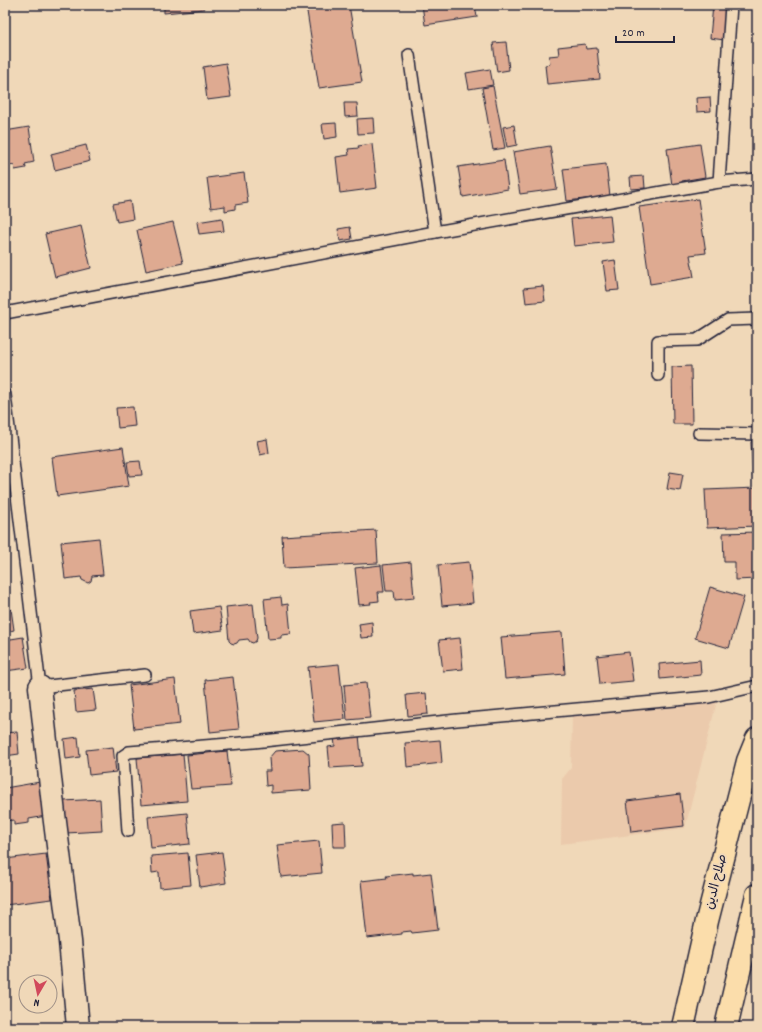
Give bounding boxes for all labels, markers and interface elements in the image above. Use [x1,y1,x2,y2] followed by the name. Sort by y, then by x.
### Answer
[616,18,674,44] scale bar
[622,25,645,42] text: 20 m
[701,852,733,912] street label: صلاح الدين
[18,974,58,1014] north arrow
[32,993,41,1010] text: N

